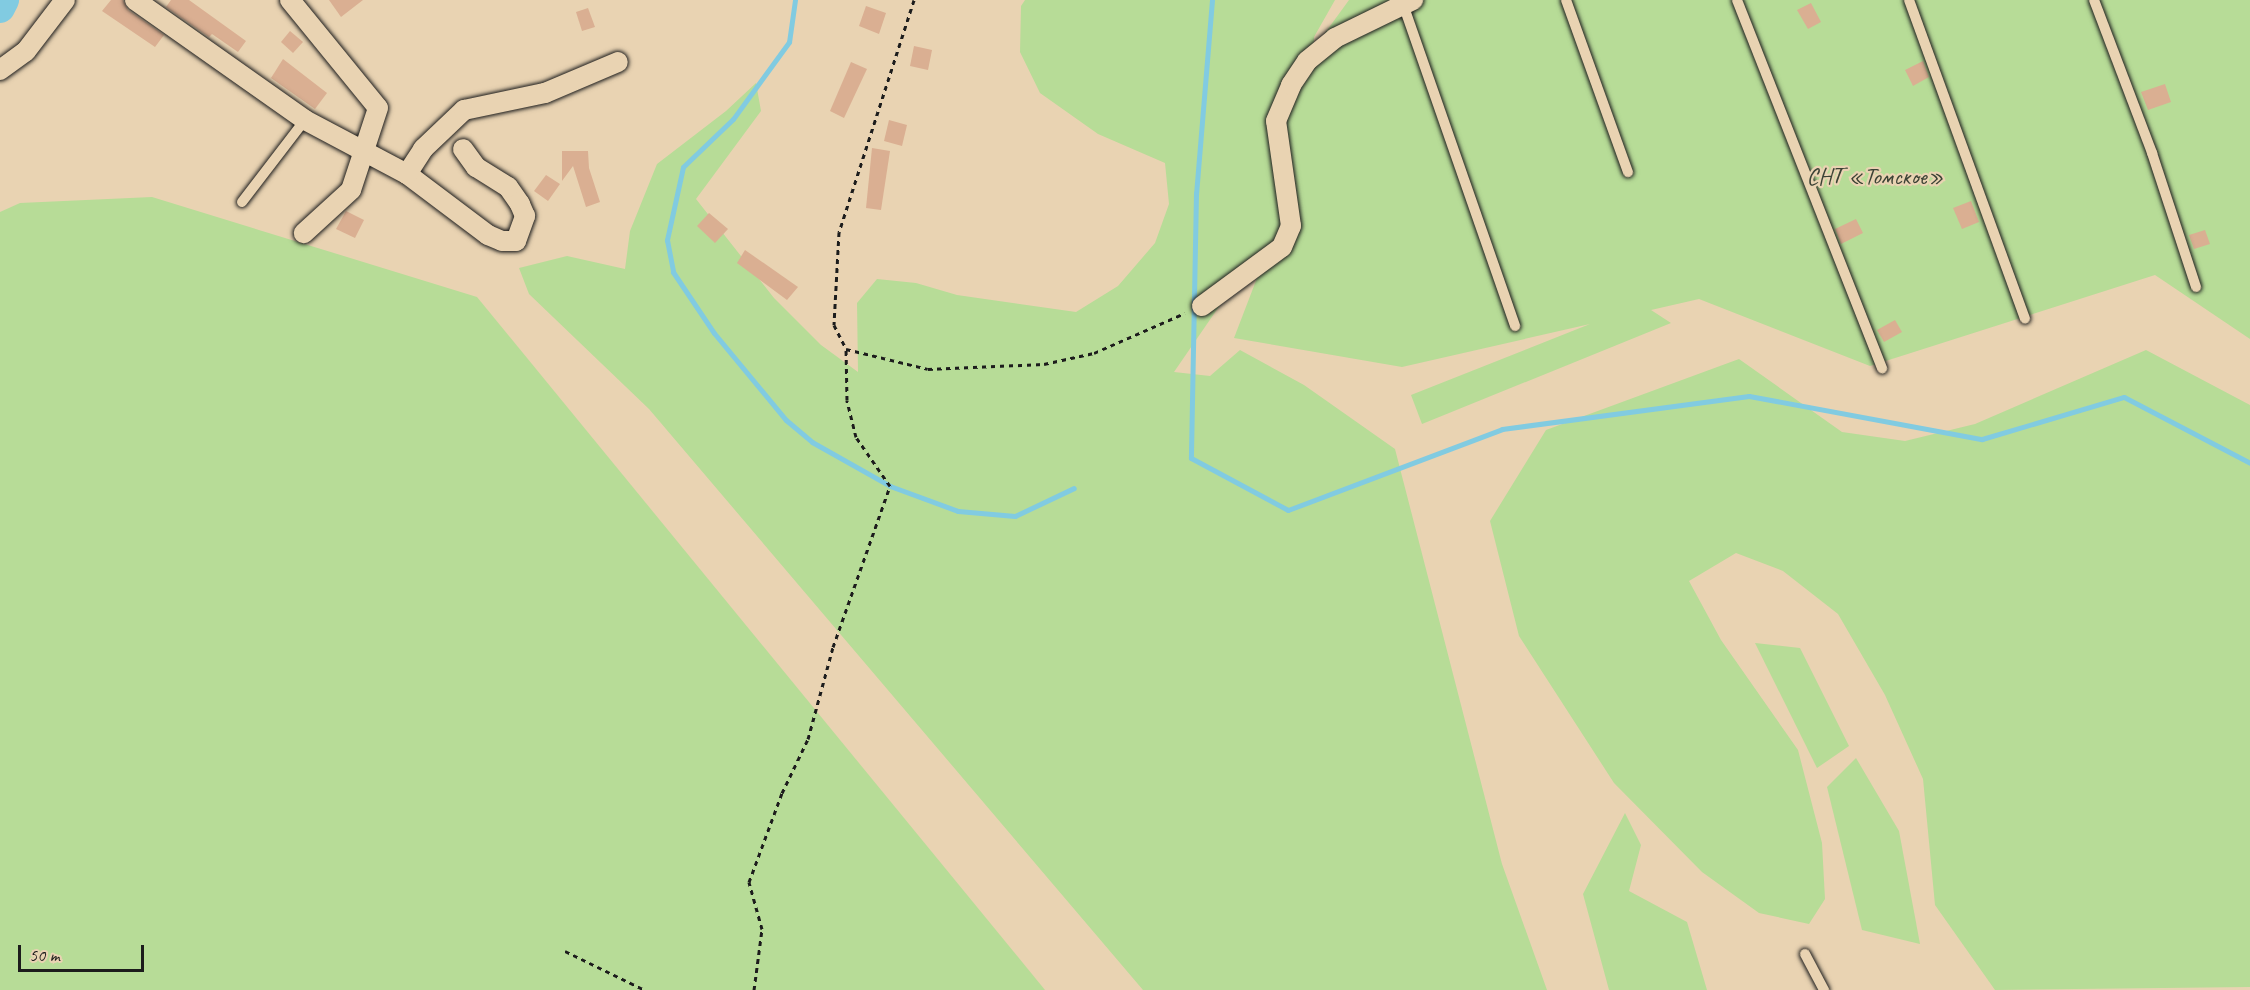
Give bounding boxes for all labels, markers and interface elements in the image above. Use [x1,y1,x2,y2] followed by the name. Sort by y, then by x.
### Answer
[1806,163,1944,191] park label: СНТ «Томское»
[21,933,147,971] scale bar
[29,944,60,966] text: 50 m

